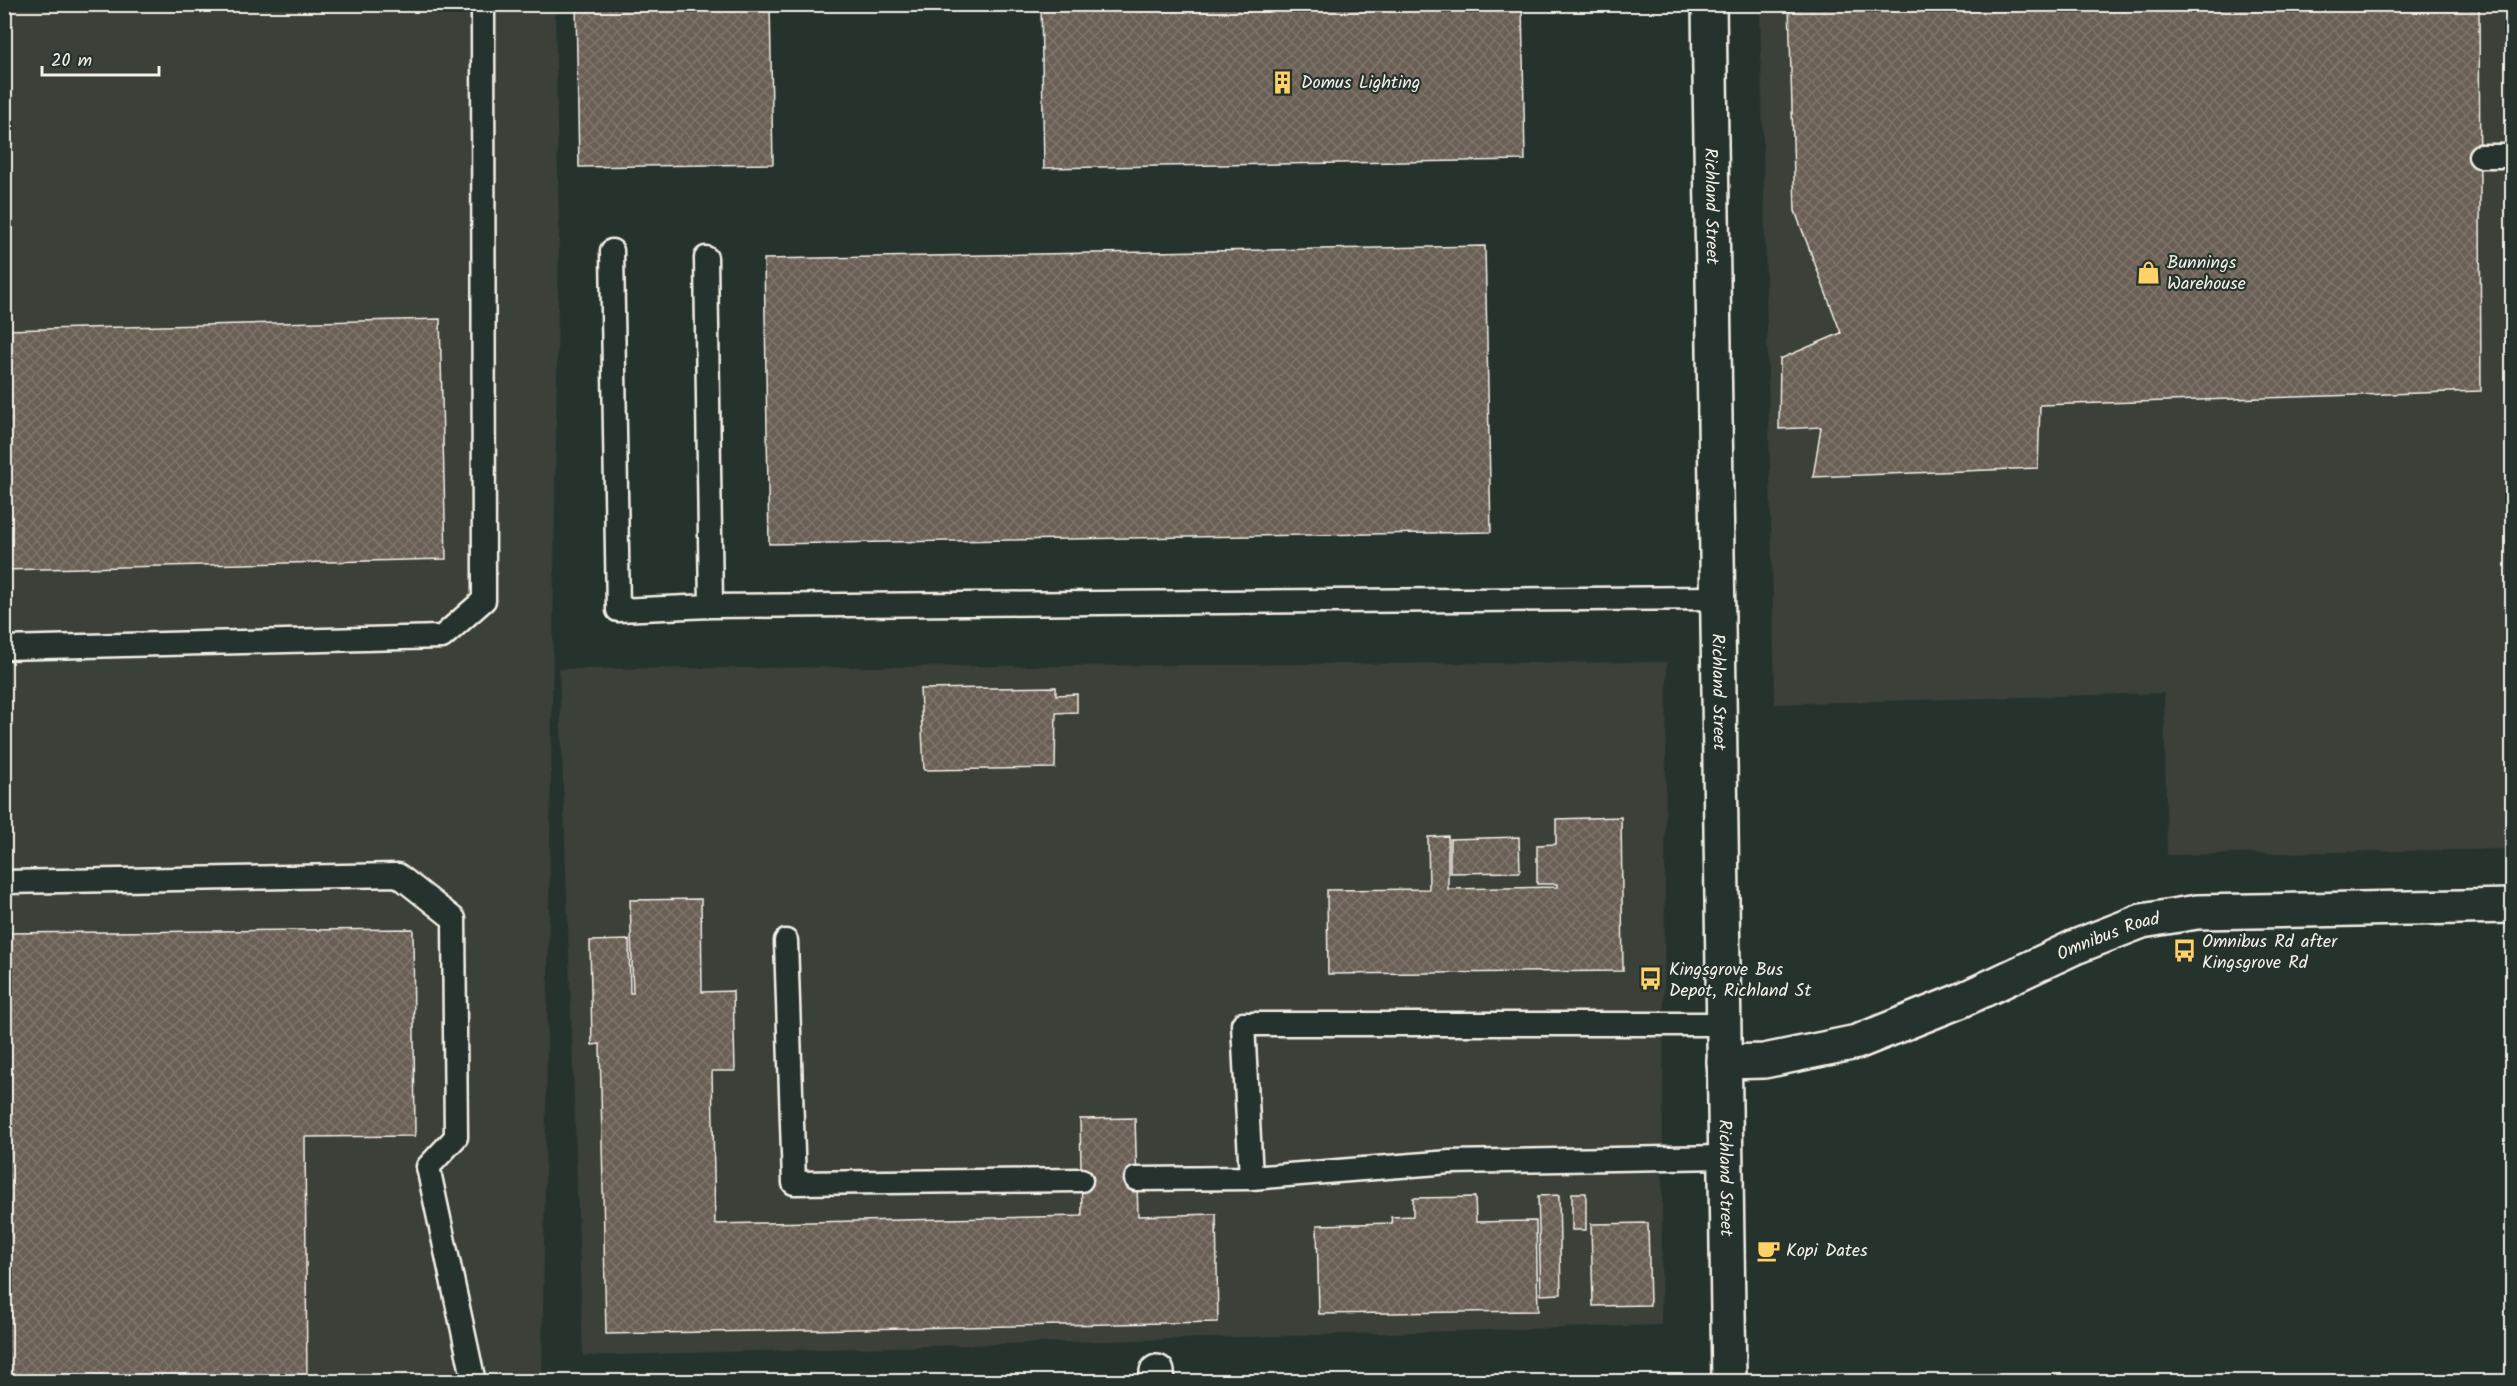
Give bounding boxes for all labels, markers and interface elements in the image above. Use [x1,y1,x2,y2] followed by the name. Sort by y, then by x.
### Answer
[42,39,159,77] scale bar
[51,47,92,76] text: 20 m
[1270,69,1296,95] building icon: Domus Lighting
[1301,69,1420,98] place label: Domus Lighting
[1695,147,1726,266] street label: Richland Street
[2167,249,2246,299] place label: Bunnings Warehouse
[2136,259,2162,285] shop icon: Bunnings Warehouse
[1702,633,1733,752] street label: Richland Street
[2052,905,2163,970] street label: Omnibus Road
[2202,928,2338,978] place label: Omnibus Rd after Kingsgrove Rd
[2171,938,2197,964] bus stop icon: Omnibus Rd after Kingsgrove Rd
[1669,956,1812,1006] place label: Kingsgrove Bus Depot, Richland St
[1638,966,1664,992] bus stop icon: Kingsgrove Bus Depot, Richland St
[1709,1119,1740,1238] street label: Richland Street
[1755,1237,1781,1263] cafe icon: Kopi Dates
[1786,1237,1868,1266] place label: Kopi Dates

